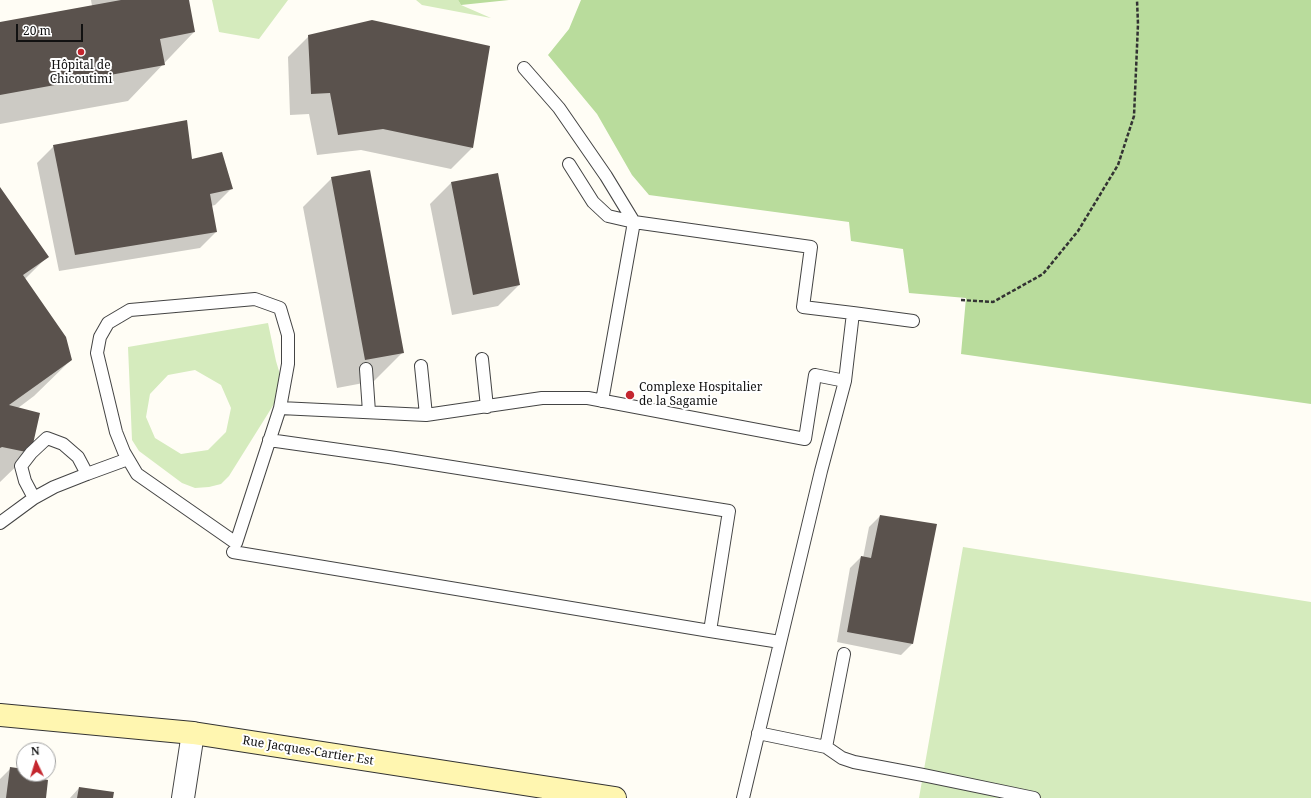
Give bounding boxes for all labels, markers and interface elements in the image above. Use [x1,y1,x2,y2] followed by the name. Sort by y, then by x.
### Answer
[18,16,85,42] scale bar
[23,22,51,39] text: 20 m
[76,47,86,57] marker: Hôpital de Chicoutimi
[50,59,112,87] place label: Hôpital de Chicoutimi
[639,381,762,409] place label: Complexe Hospitalier de la Sagamie
[624,389,636,401] marker: Complexe Hospitalier de la Sagamie
[241,734,375,768] street label: Rue Jacques-Cartier Est
[16,742,56,782] north arrow
[30,743,40,758] text: N

